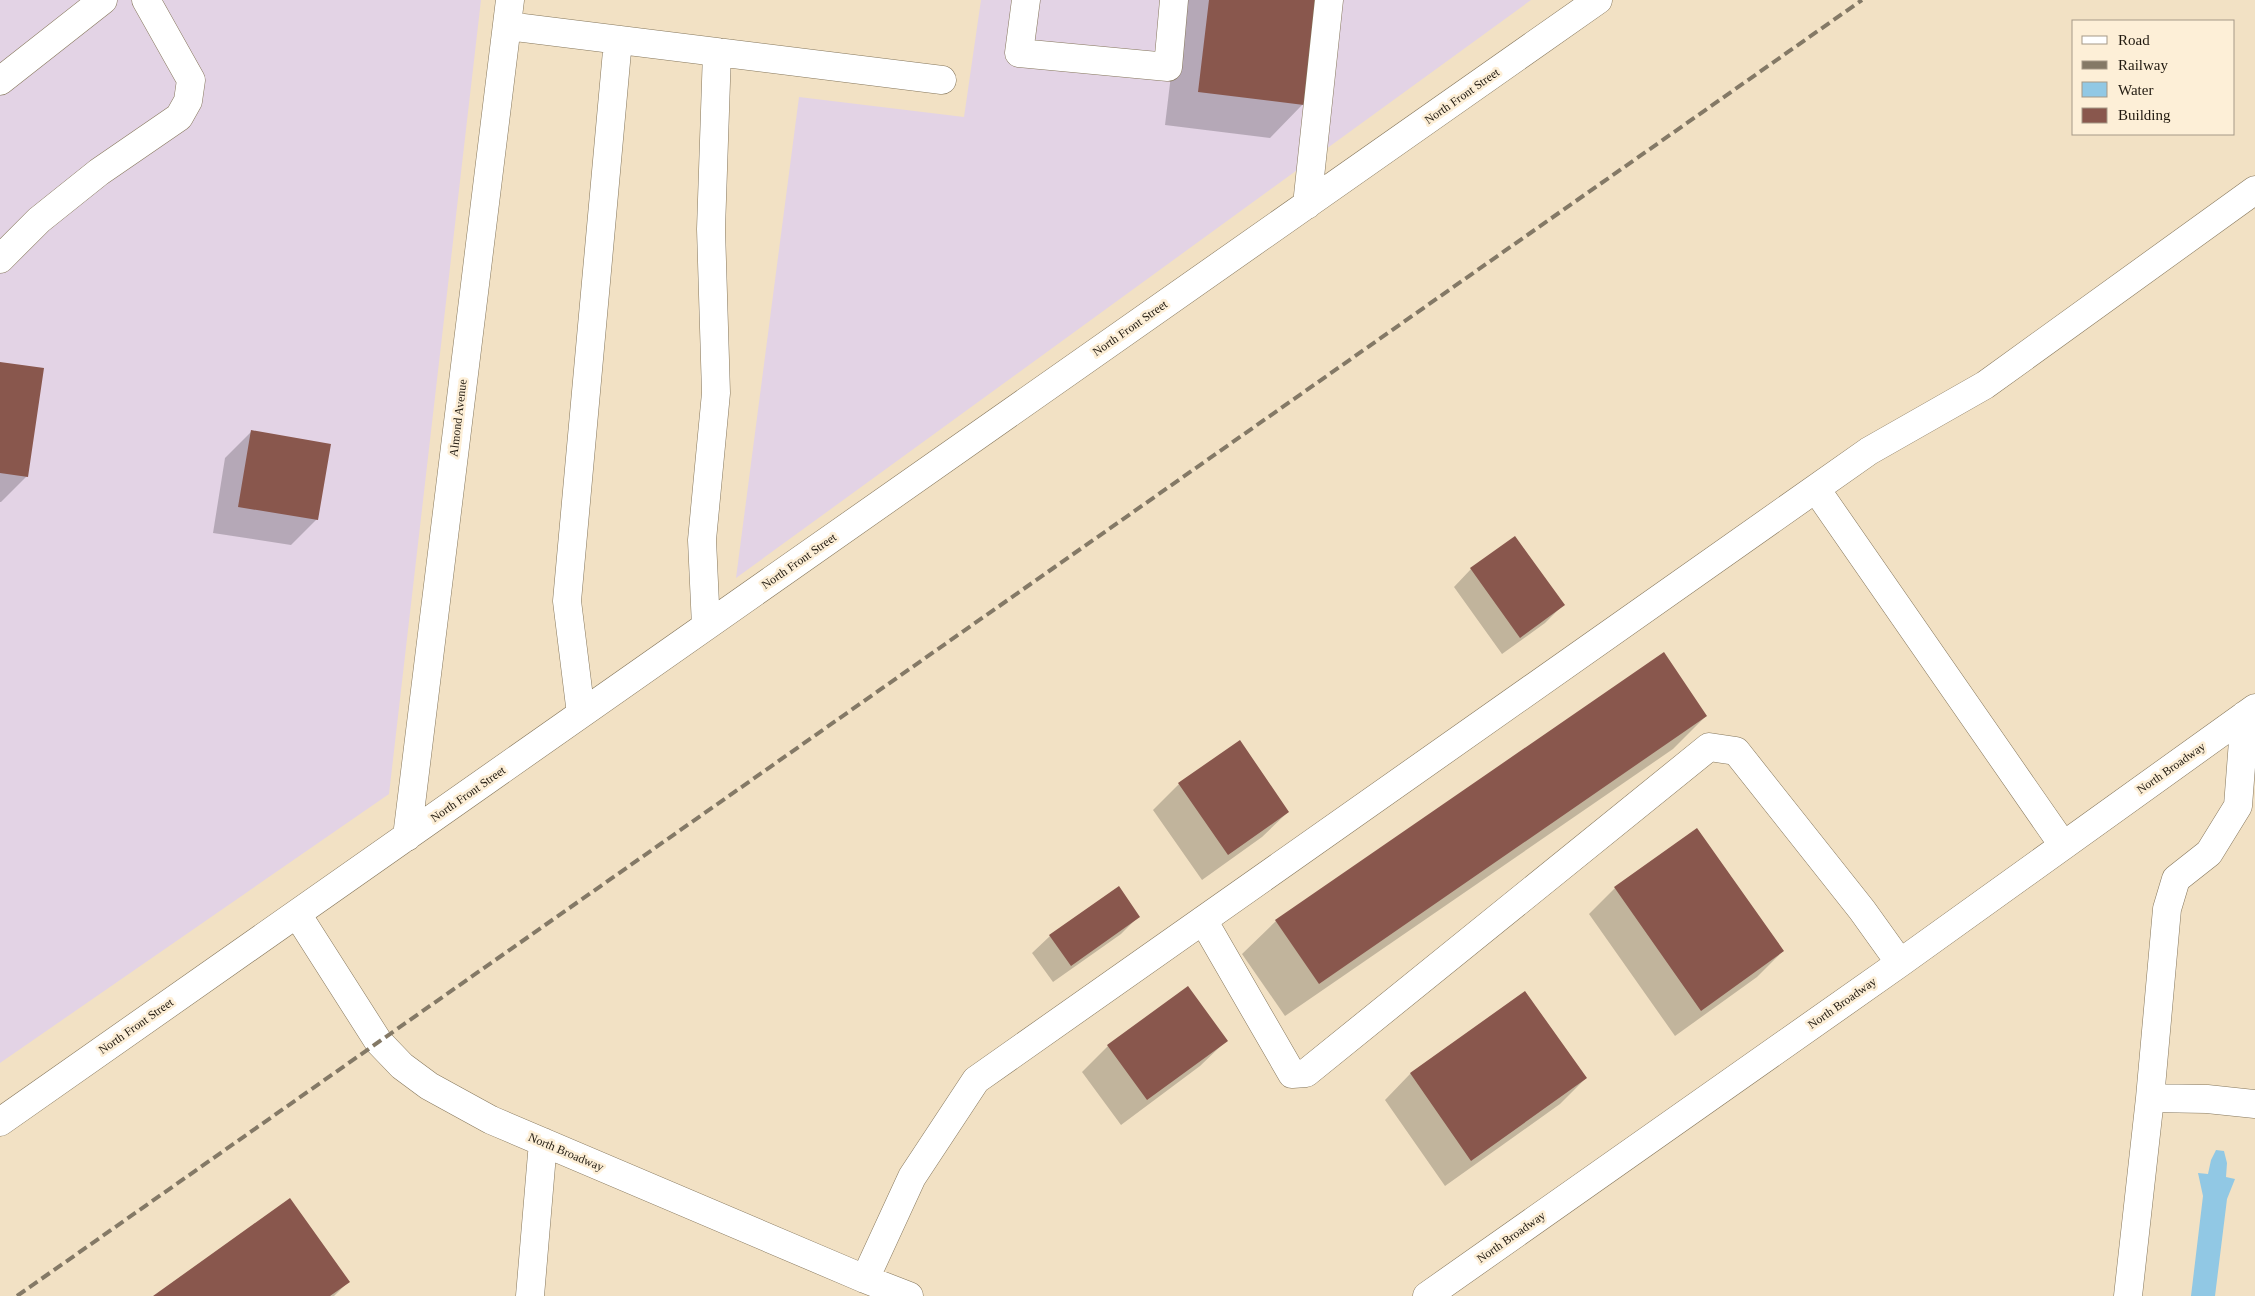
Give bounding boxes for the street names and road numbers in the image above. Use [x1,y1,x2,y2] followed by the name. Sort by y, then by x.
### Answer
[1422,65,1503,127] street label: North Front Street
[1090,297,1171,359] street label: North Front Street
[446,378,470,458] street label: Almond Avenue
[759,530,840,592] street label: North Front Street
[2134,739,2208,797] street label: North Broadway
[428,763,509,825] street label: North Front Street
[1805,974,1879,1032] street label: North Broadway
[96,995,177,1057] street label: North Front Street
[526,1130,606,1174] street label: North Broadway
[1474,1208,1548,1266] street label: North Broadway

